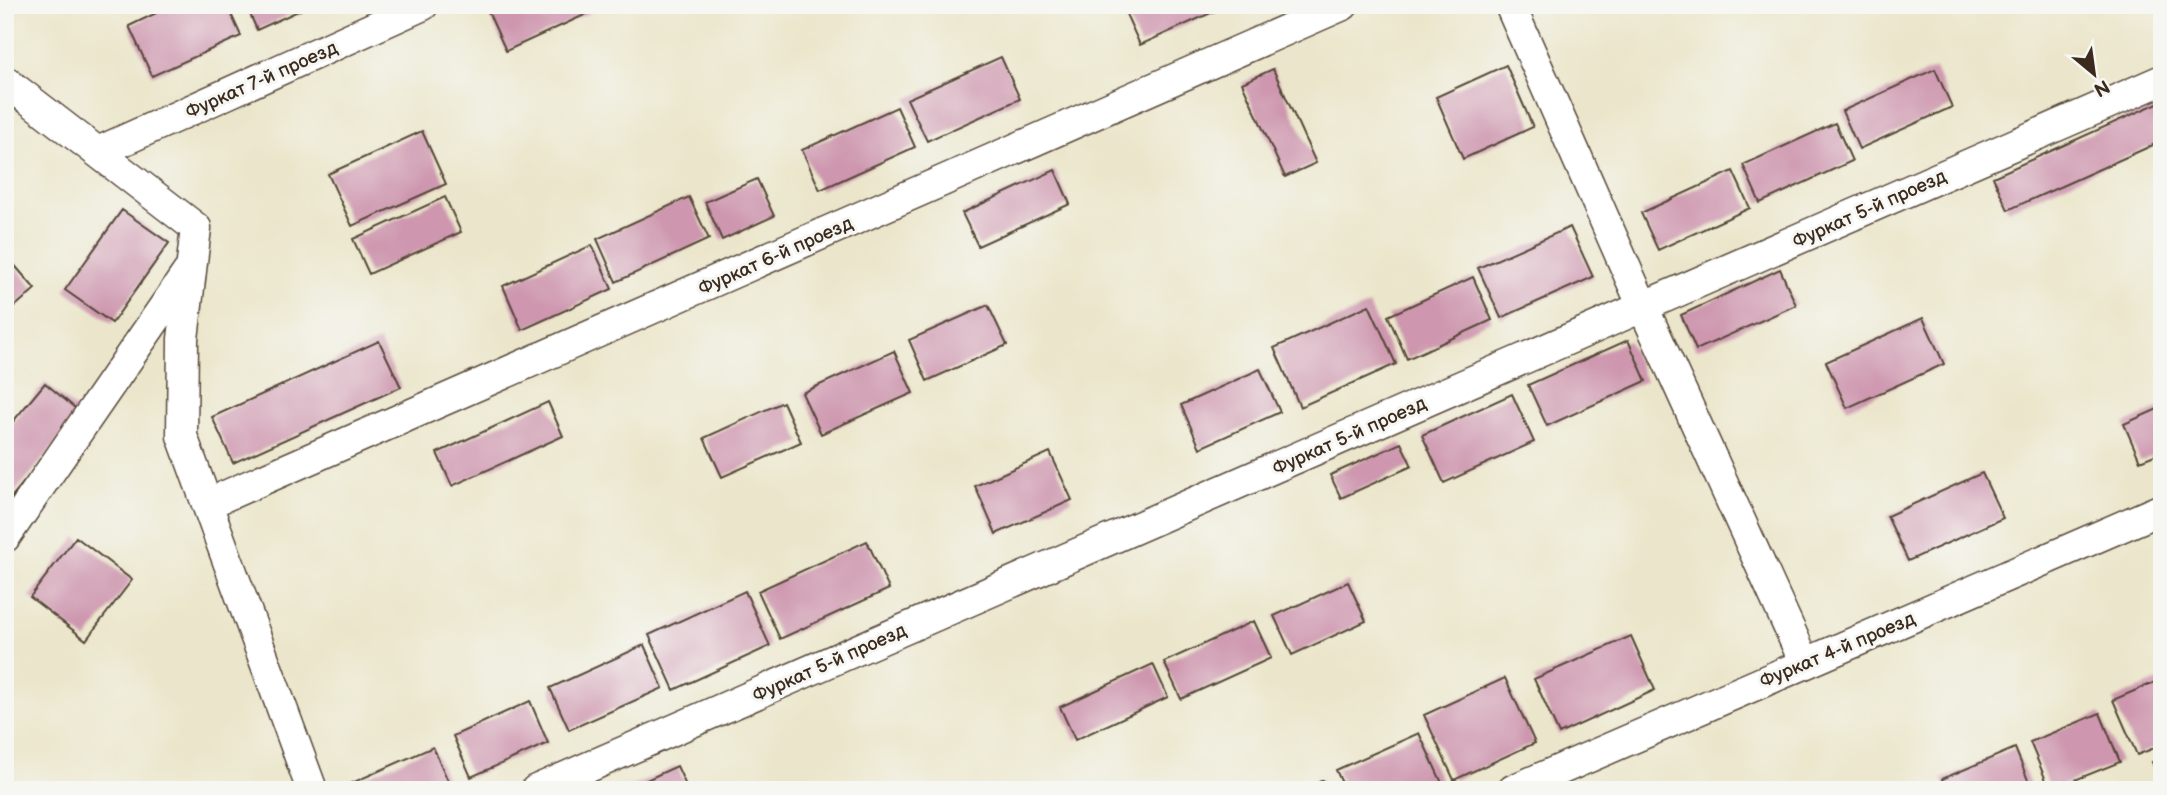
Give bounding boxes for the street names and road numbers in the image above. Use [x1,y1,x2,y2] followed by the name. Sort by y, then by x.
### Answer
[182,36,342,124] street label: Фуркат 7-й проезд
[1789,165,1950,254] street label: Фуркат 5-й проезд
[695,212,857,301] street label: Фуркат 6-й проезд
[1269,392,1430,481] street label: Фуркат 5-й проезд
[1756,607,1919,694] street label: Фуркат 4-й проезд
[749,619,910,708] street label: Фуркат 5-й проезд

